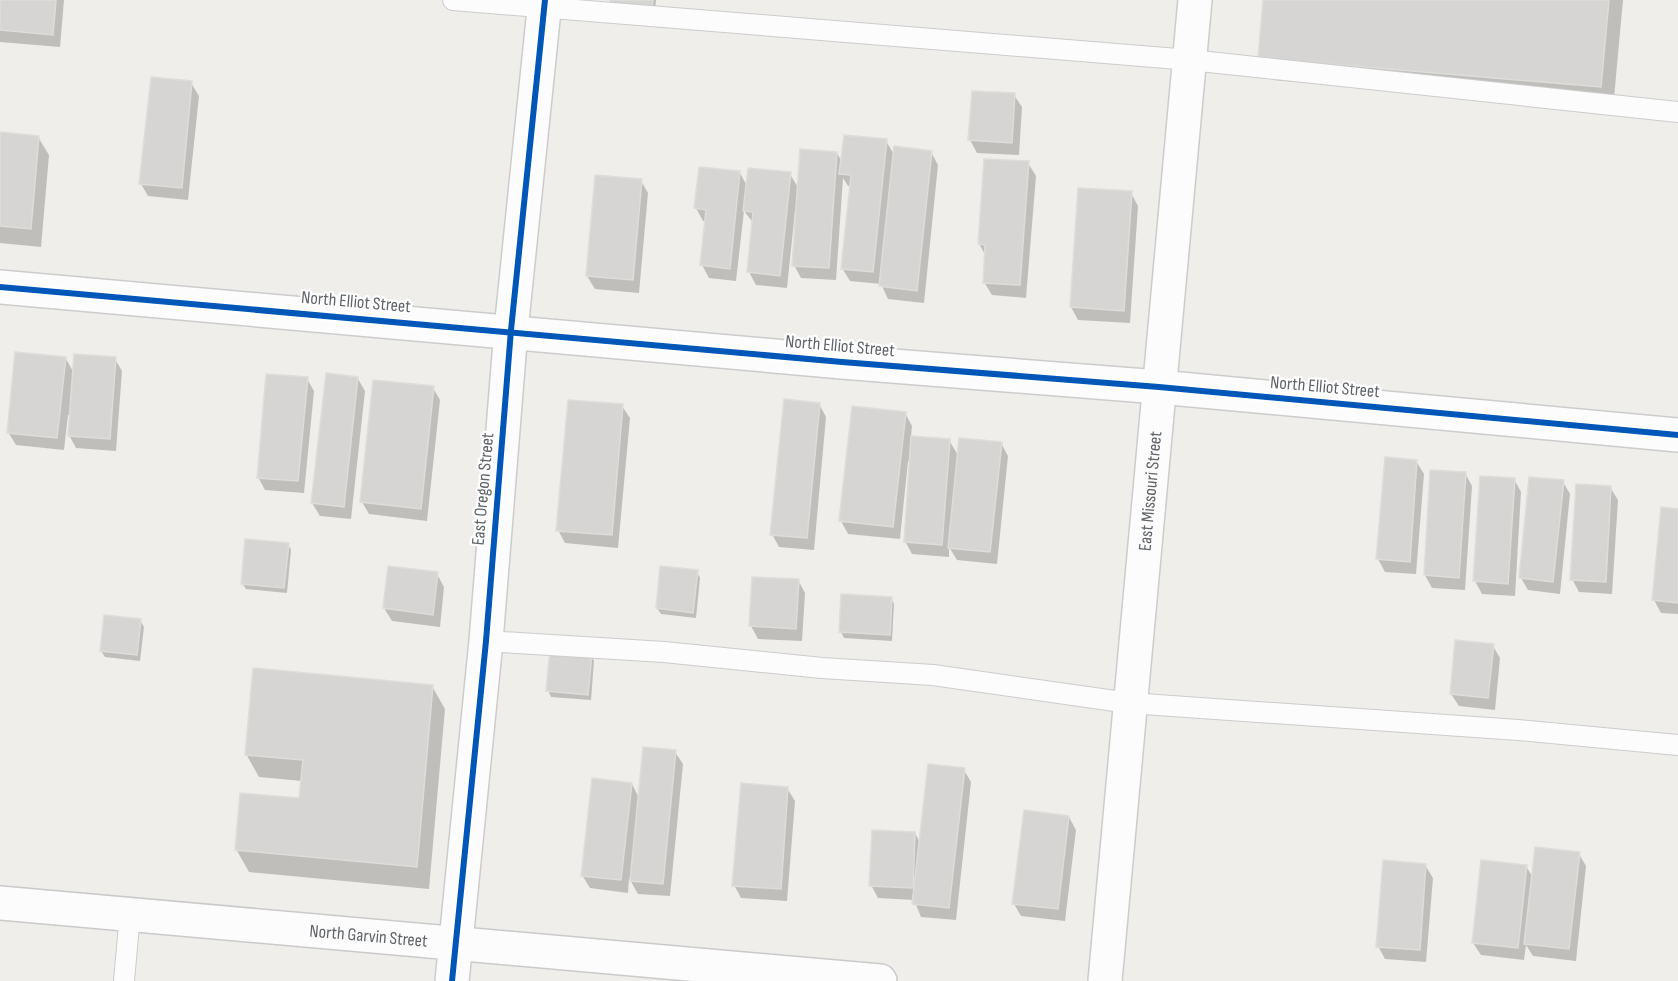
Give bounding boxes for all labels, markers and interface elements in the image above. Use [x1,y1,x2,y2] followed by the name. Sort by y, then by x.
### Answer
[300,287,412,317] street label: North Elliot Street
[784,331,896,361] street label: North Elliot Street
[1269,372,1381,402] street label: North Elliot Street
[1134,430,1166,552] street label: East Missouri Street
[468,431,498,546] street label: East Oregon Street
[309,920,429,951] street label: North Garvin Street

